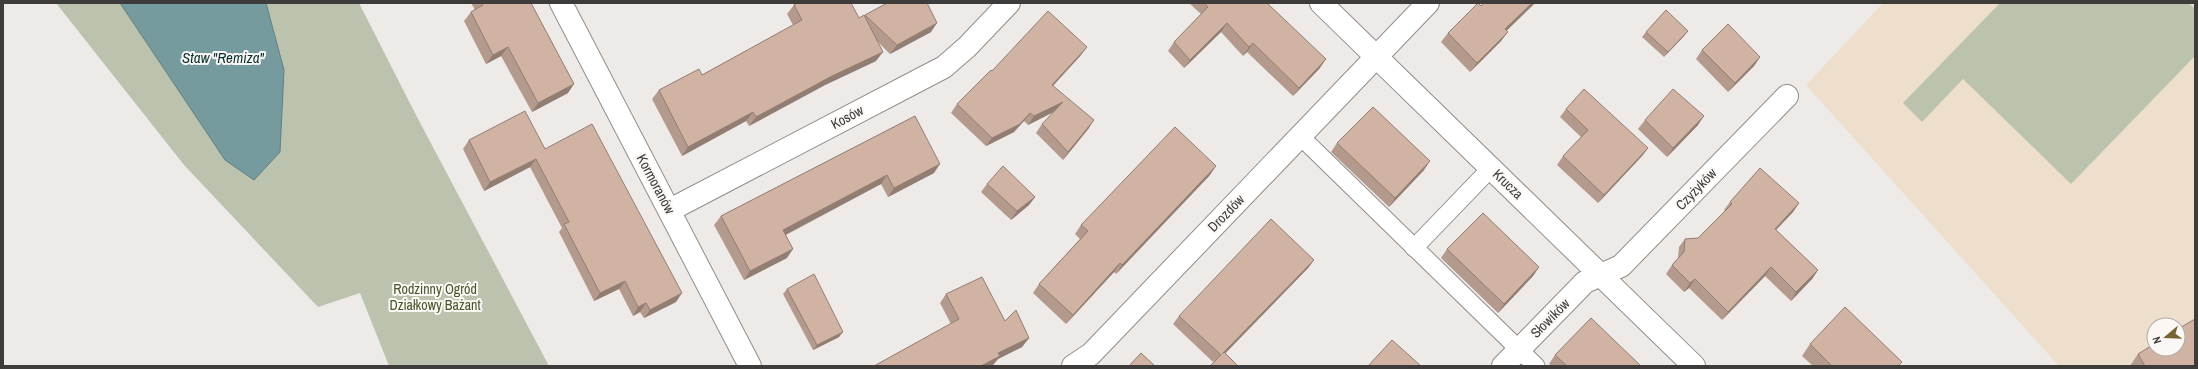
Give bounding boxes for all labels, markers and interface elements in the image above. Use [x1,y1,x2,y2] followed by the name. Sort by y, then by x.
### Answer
[182,47,265,68] water label: Staw "Remiza"
[828,101,867,133] street label: Kosów
[633,151,680,218] street label: Kormoranów
[1672,164,1721,214] street label: Czyżyków
[1489,165,1528,203] street label: Krucza
[1204,190,1249,236] street label: Drozdów
[389,280,481,314] park label: Rodzinny Ogród Działkowy Bażant
[1526,294,1574,342] street label: Słowików
[2146,317,2186,357] north arrow
[2149,335,2164,346] text: N

